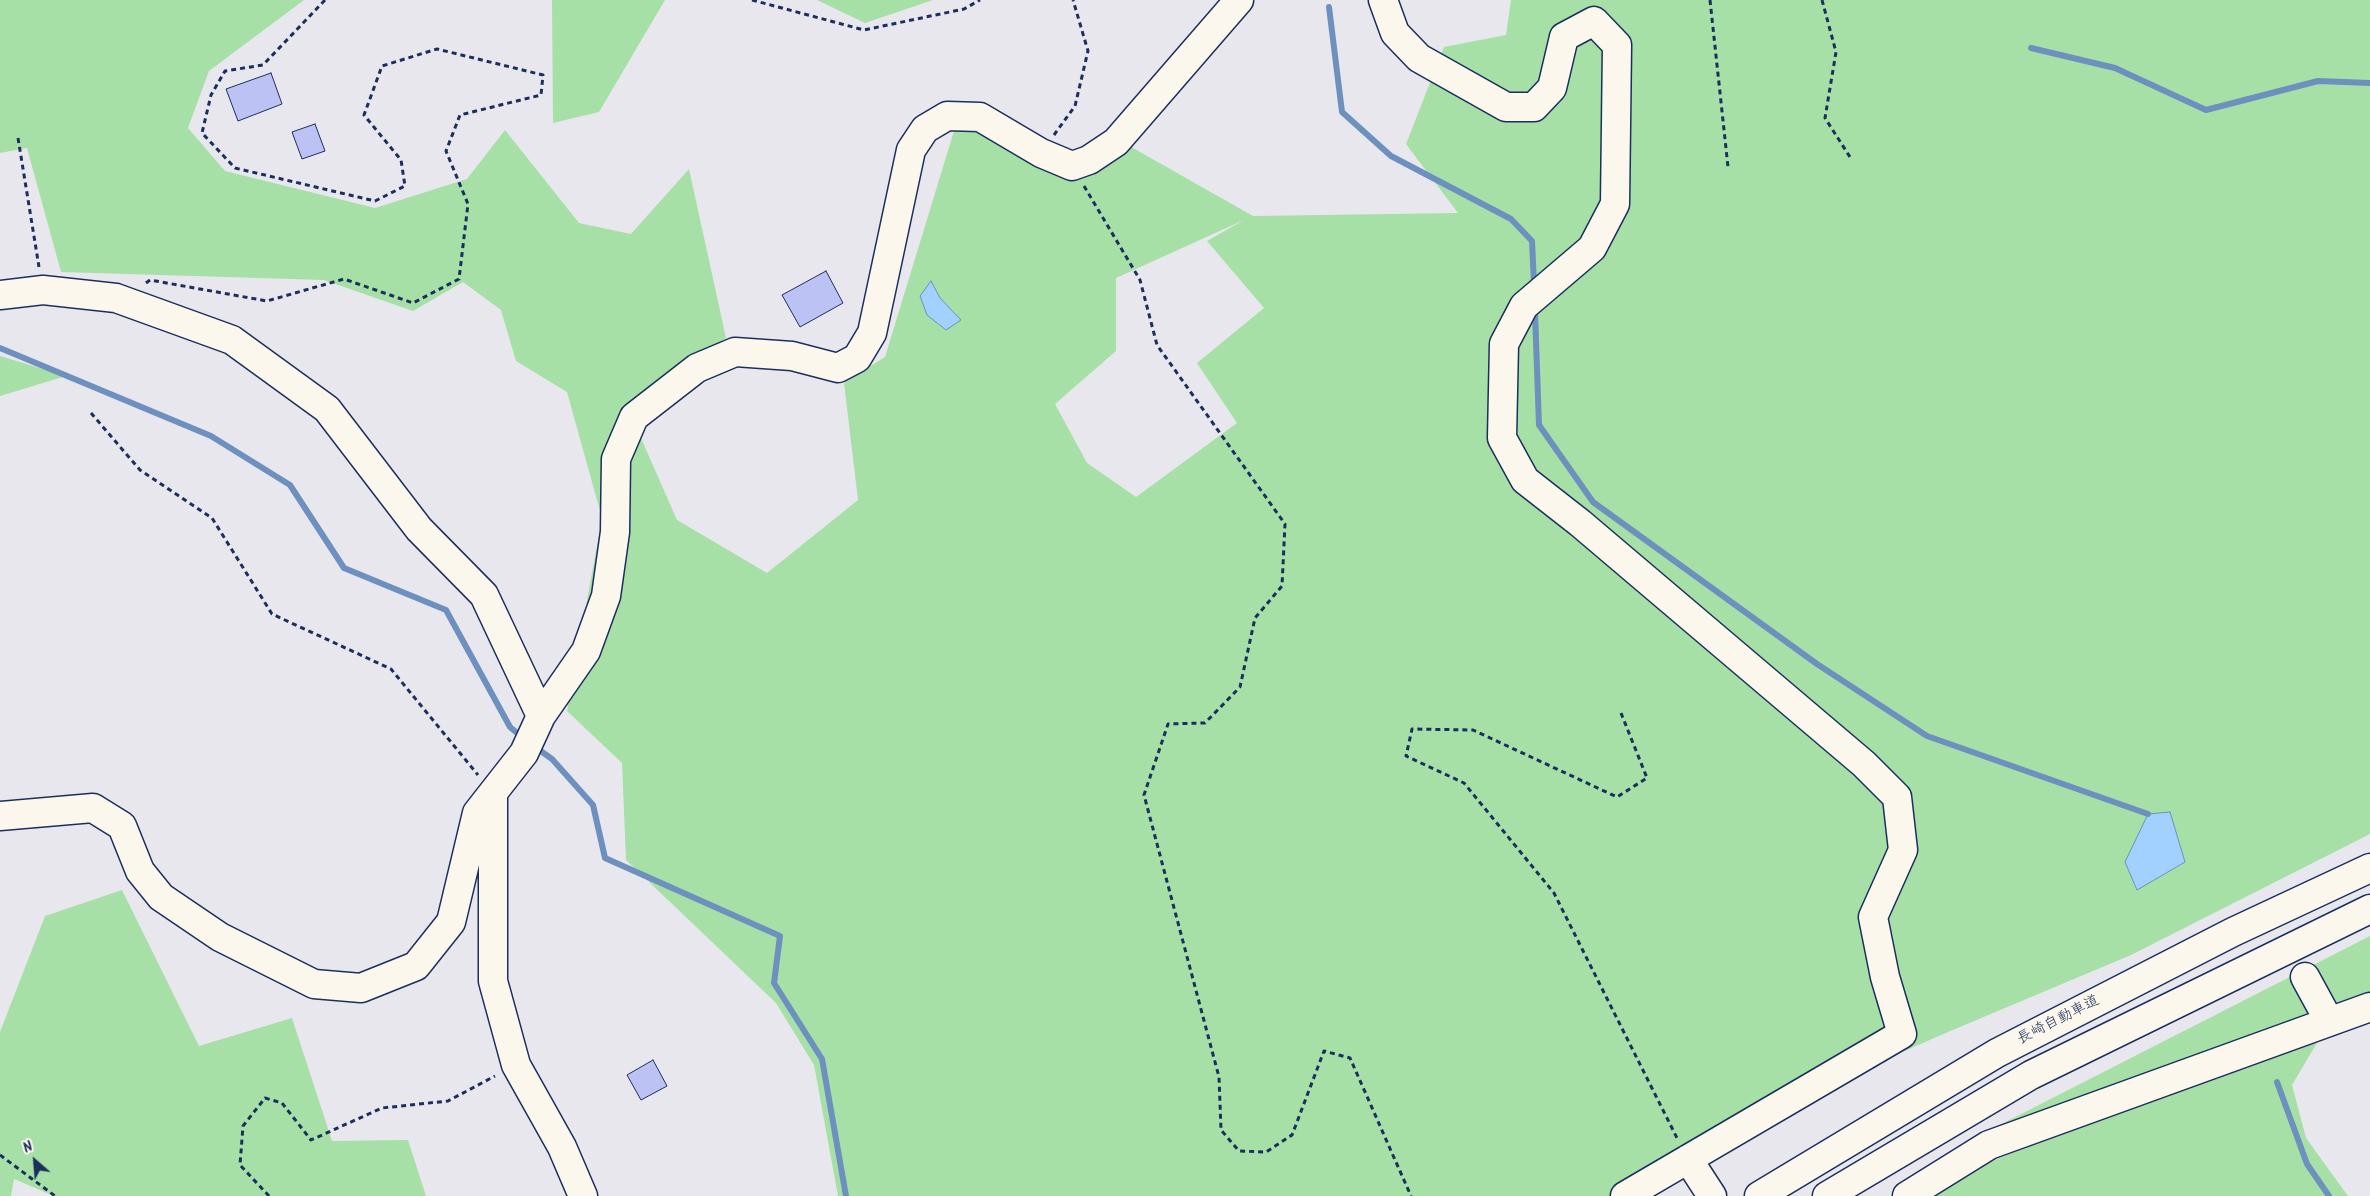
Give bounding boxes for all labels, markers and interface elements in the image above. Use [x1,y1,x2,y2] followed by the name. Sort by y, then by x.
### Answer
[2015,993,2103,1049] street label: 長崎自動車道
[10,1136,60,1186] north arrow
[19,1136,37,1159] text: N

